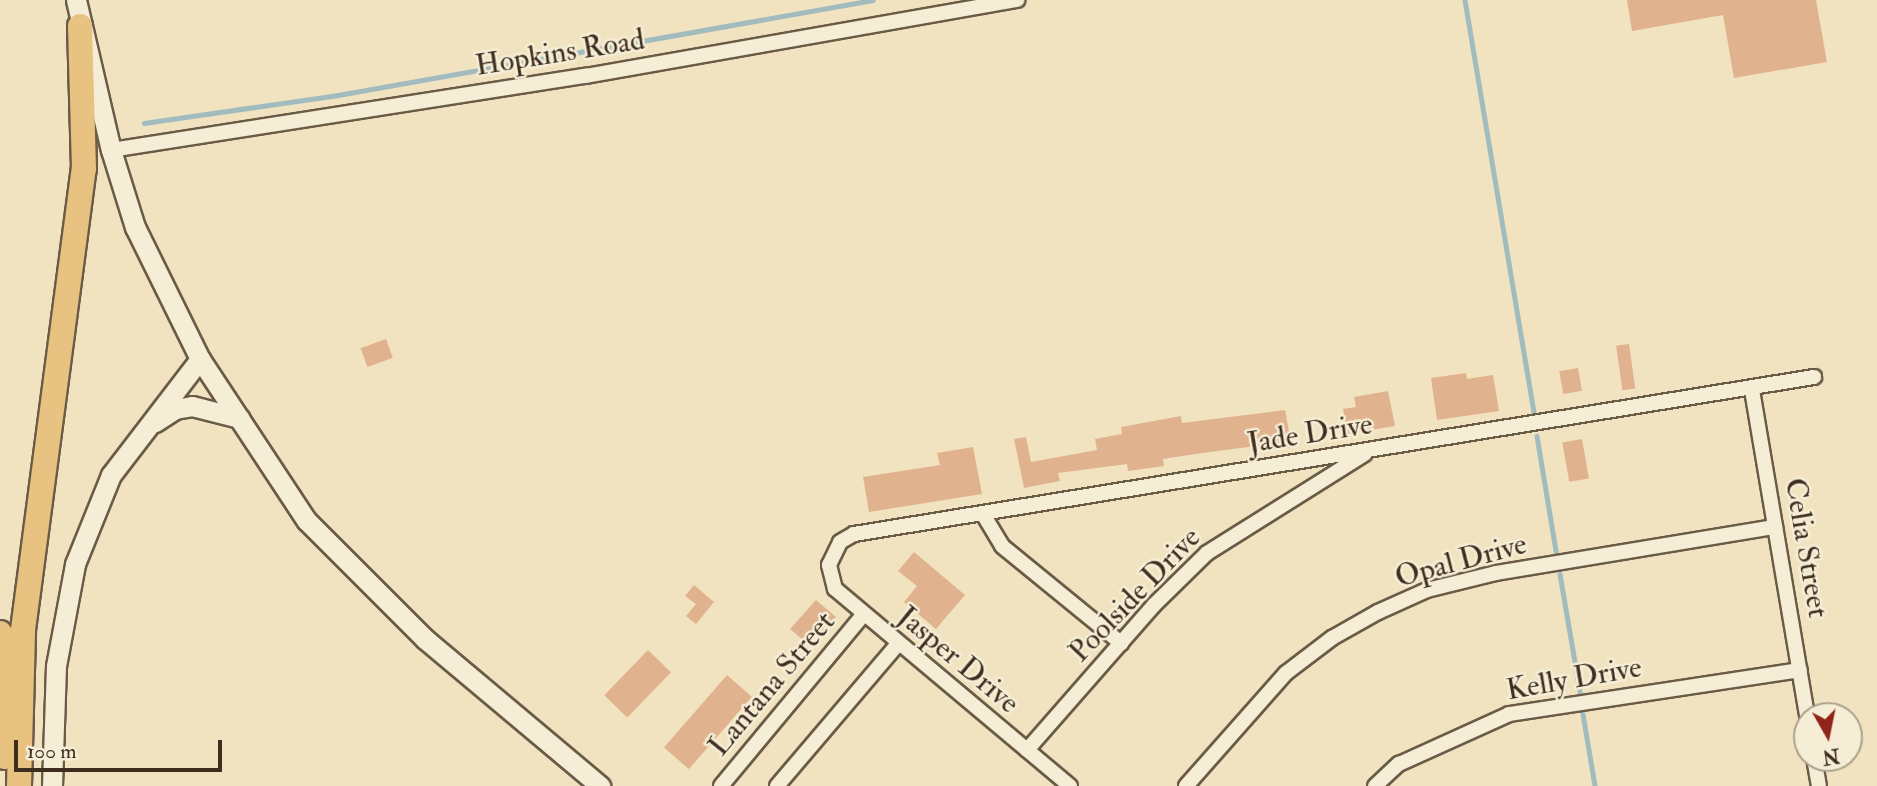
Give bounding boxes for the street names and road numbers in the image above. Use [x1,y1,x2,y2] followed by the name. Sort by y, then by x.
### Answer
[473,22,647,84] street label: Hopkins Road
[1245,406,1375,462] street label: Jade Drive
[1776,475,1836,621] street label: Celia Street
[1062,520,1208,670] street label: Poolside Drive
[1391,526,1531,596] street label: Opal Drive
[890,599,1026,721] street label: Jasper Drive
[701,604,843,764] street label: Lantana Street
[1504,649,1644,709] street label: Kelly Drive

